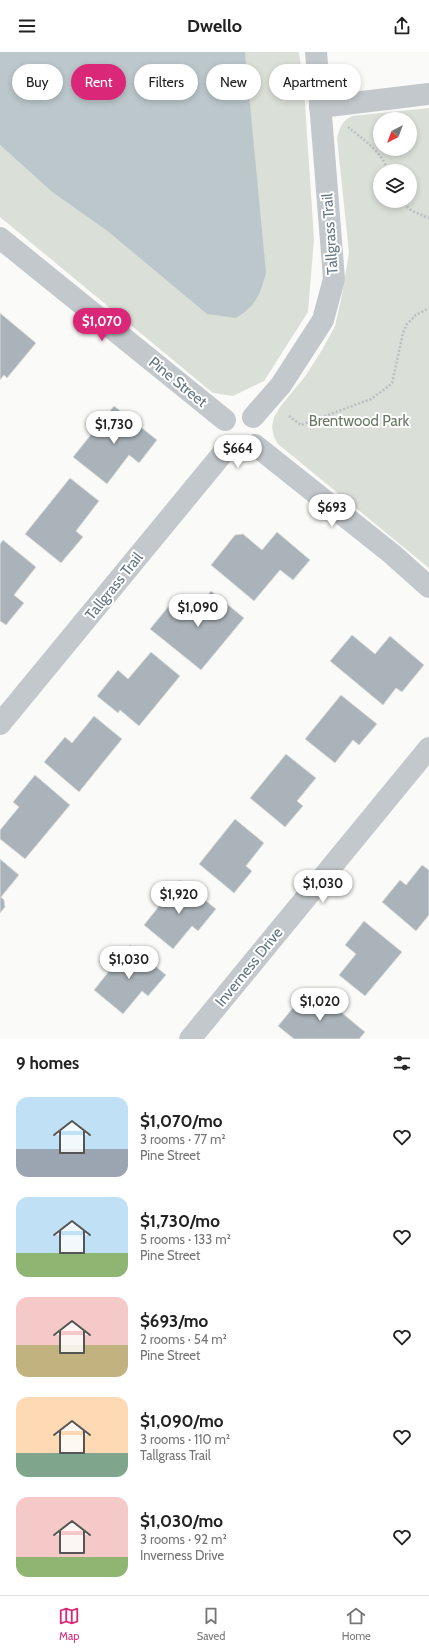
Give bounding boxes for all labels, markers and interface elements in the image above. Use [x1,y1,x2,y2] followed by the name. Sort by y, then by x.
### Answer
[16,15,38,37] icon: menu
[187,15,242,37] text: Dwello
[391,15,413,37] icon: share
[12,64,63,100] chip: Buy
[71,64,126,100] chip: Rent
[134,64,198,100] chip: Filters
[206,64,261,100] chip: New
[269,64,361,100] chip: Apartment
[373,112,417,156] north arrow
[373,112,417,208] map controls
[373,164,417,208] button: layers
[318,192,342,275] street label: Tallgrass Trail
[69,308,135,342] pin: $1,070
[82,313,122,329] text: $1,070
[145,353,211,411] street label: Pine Street
[81,411,147,445] pin: $1,730
[309,412,409,430] park label: Brentwood Park
[95,416,133,432] text: $1,730
[214,435,262,469] pin: $664
[223,440,253,456] text: $664
[308,494,356,528] pin: $693
[317,499,347,515] text: $693
[81,548,147,623] street label: Tallgrass Trail
[165,594,231,628] pin: $1,090
[178,599,218,615] text: $1,090
[290,870,356,904] pin: $1,030
[303,875,343,891] text: $1,030
[146,881,212,915] pin: $1,920
[160,886,198,902] text: $1,920
[211,923,287,1010] street label: Inverness Drive
[96,946,162,980] pin: $1,030
[109,951,149,967] text: $1,030
[287,988,353,1022] pin: $1,020
[300,993,340,1009] text: $1,020
[391,1052,413,1074] icon: filters
[16,1053,79,1073] text: 9 homes
[140,1111,222,1131] text: $1,070/mo
[48,1113,96,1161] icon: home
[391,1126,413,1148] icon: heart
[140,1131,226,1147] text: 3 rooms · 77 m²
[140,1147,200,1163] text: Pine Street
[140,1211,220,1231] text: $1,730/mo
[48,1213,96,1261] icon: home
[391,1226,413,1248] icon: heart
[140,1231,231,1247] text: 5 rooms · 133 m²
[140,1247,200,1263] text: Pine Street
[140,1311,208,1331] text: $693/mo
[48,1313,96,1361] icon: home
[391,1326,413,1348] icon: heart
[140,1331,227,1347] text: 2 rooms · 54 m²
[140,1347,200,1363] text: Pine Street
[140,1411,223,1431] text: $1,090/mo
[48,1413,96,1461] icon: home
[391,1426,413,1448] icon: heart
[140,1431,230,1447] text: 3 rooms · 110 m²
[140,1447,211,1463] text: Tallgrass Trail
[140,1511,223,1531] text: $1,030/mo
[48,1513,96,1561] icon: home
[391,1526,413,1548] icon: heart
[140,1531,227,1547] text: 3 rooms · 92 m²
[140,1547,224,1563] text: Inverness Drive
[58,1605,80,1643] tab: Map
[197,1605,225,1643] tab: Saved
[342,1605,371,1643] tab: Home

